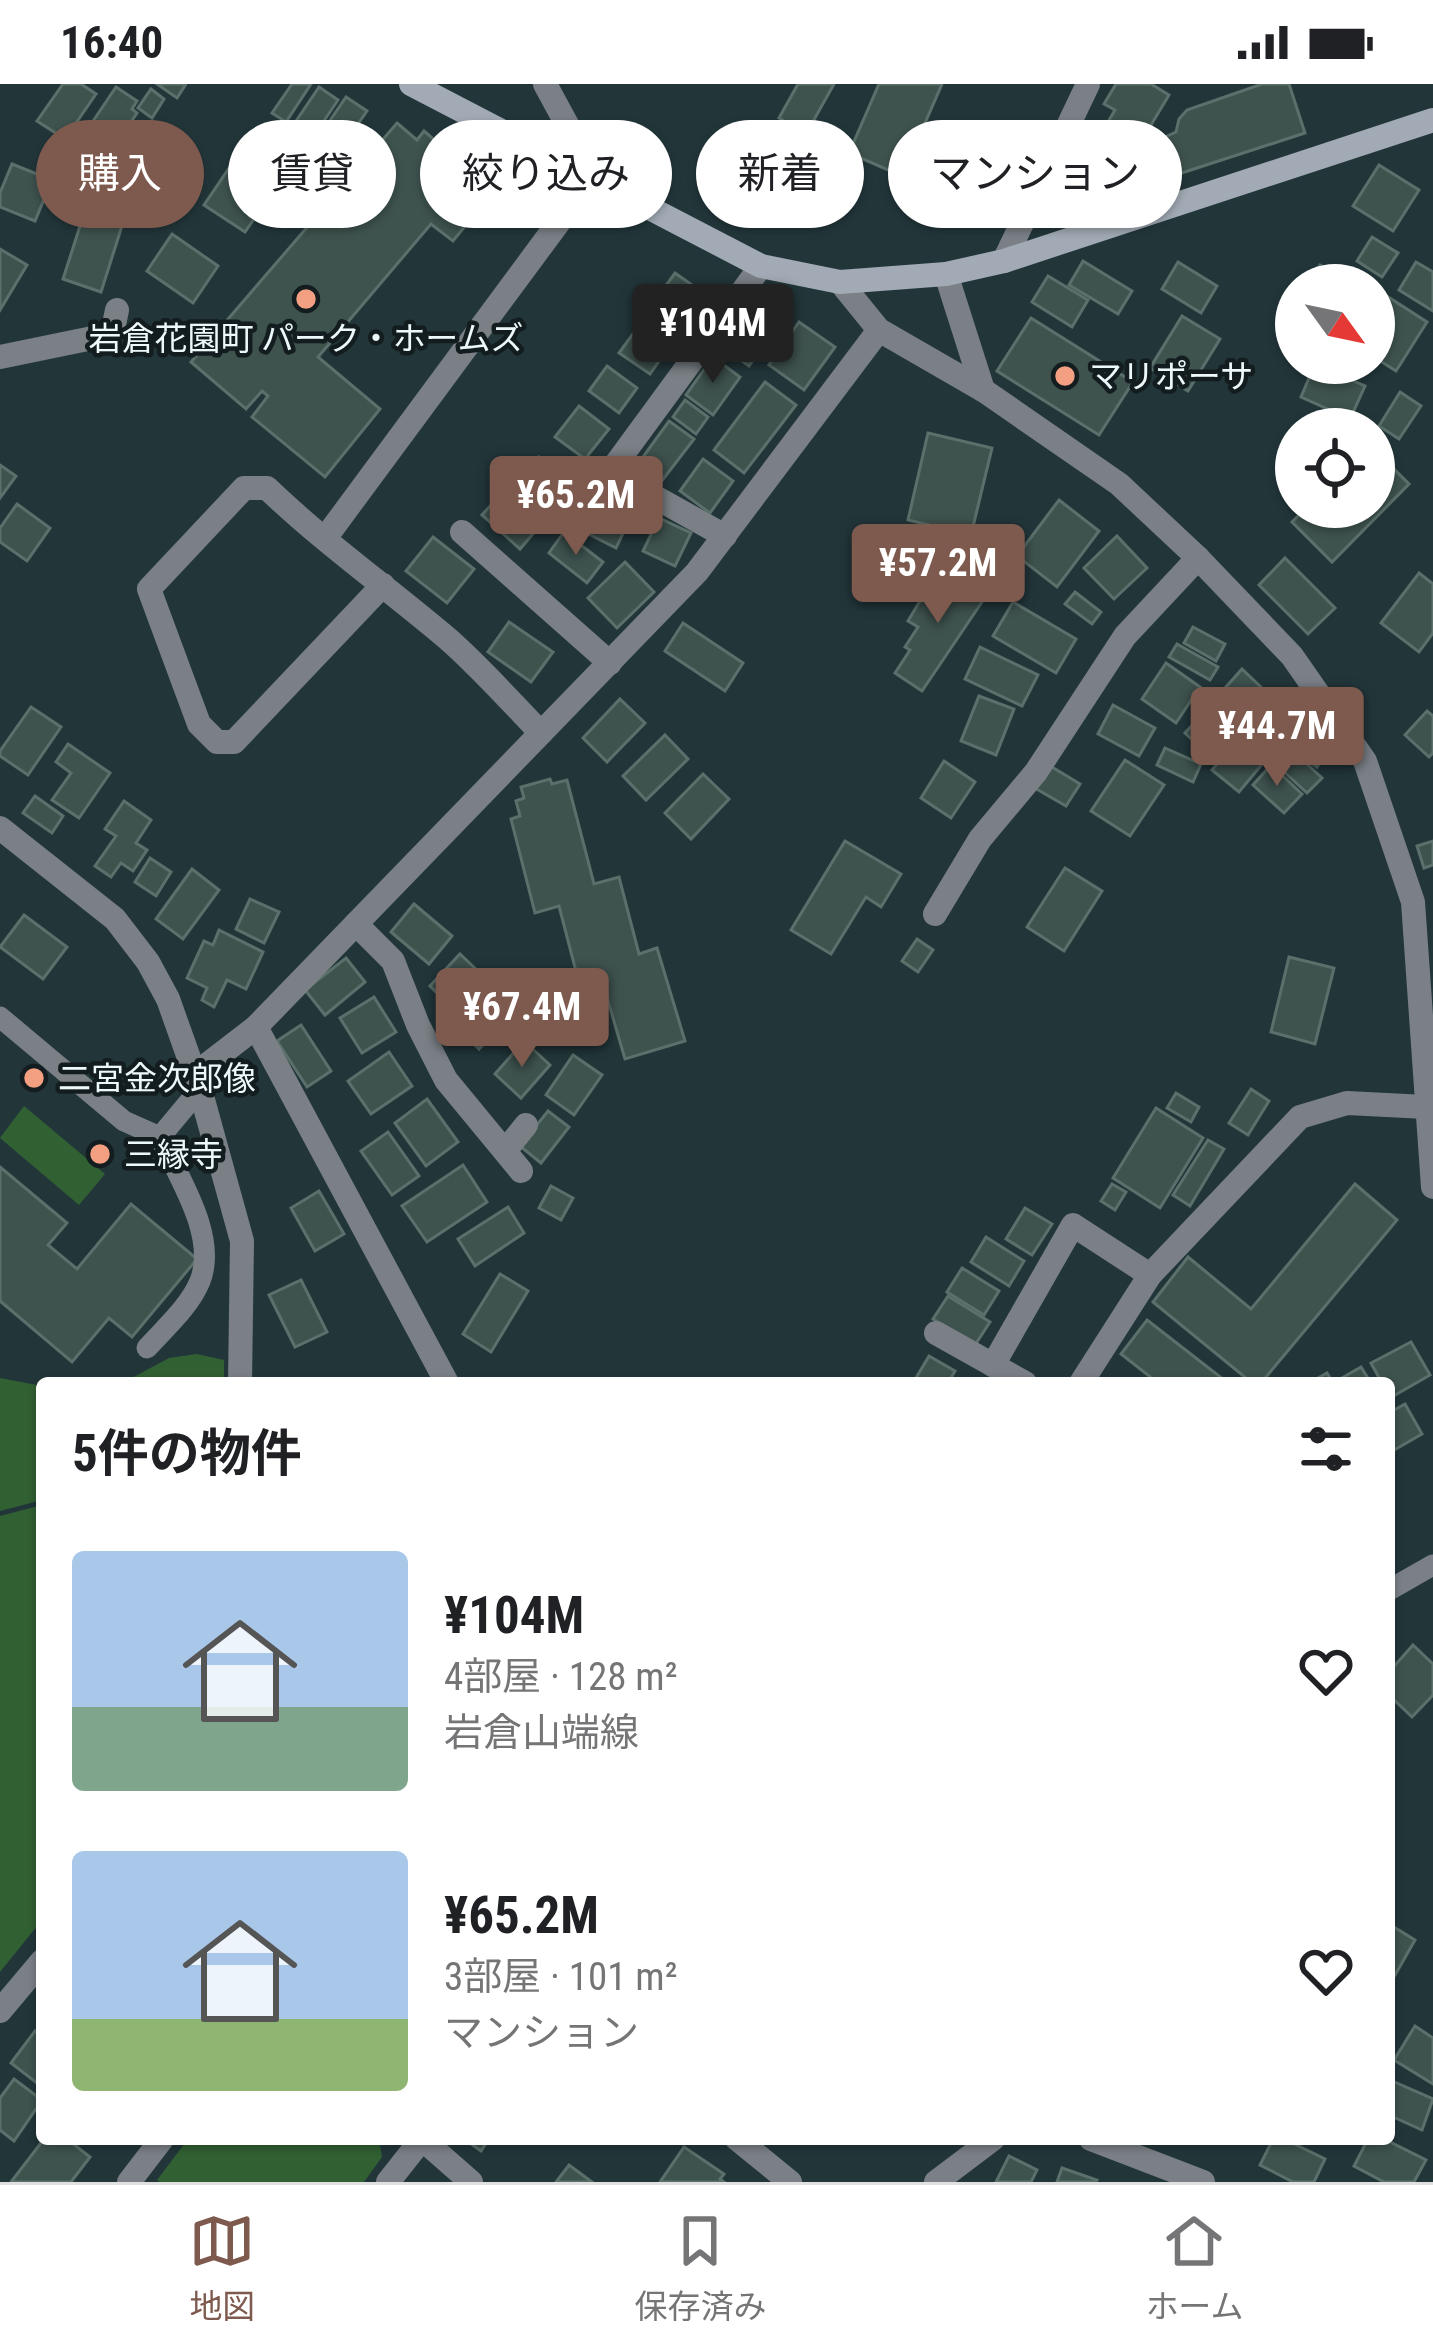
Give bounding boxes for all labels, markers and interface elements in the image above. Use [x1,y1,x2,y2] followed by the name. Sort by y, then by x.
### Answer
[60,16,163,69] text: 16:40
[36,120,204,228] chip: 購入
[228,120,396,228] chip: 賃貸
[420,120,672,228] chip: 絞り込み
[696,120,864,228] chip: 新着
[888,120,1182,228] chip: マンション
[1275,264,1395,384] north arrow
[1275,264,1395,528] map controls
[629,284,797,386] pin: ¥104M
[293,286,319,312] marker: 岩倉花園町 パーク・ホームズ
[659,300,767,346] text: ¥104M
[89,319,523,358] place label: 岩倉花園町 パーク・ホームズ
[1089,357,1253,396] place label: マリポーサ
[1052,363,1078,389] marker: マリポーサ
[1275,408,1395,528] button: locate
[478,456,674,558] pin: ¥65.2M
[517,472,635,518] text: ¥65.2M
[840,524,1036,626] pin: ¥57.2M
[879,540,997,586] text: ¥57.2M
[1179,687,1375,789] pin: ¥44.7M
[1218,703,1336,749] text: ¥44.7M
[424,968,620,1070] pin: ¥67.4M
[463,984,581,1030] text: ¥67.4M
[58,1059,256,1098] place label: 二宮金次郎像
[21,1065,47,1091] marker: 二宮金次郎像
[124,1135,223,1174] place label: 三縁寺
[87,1141,113,1167] marker: 三縁寺
[1293,1416,1359,1482] icon: filters
[72,1424,302,1483] text: 5件の物件
[444,1586,584,1645] text: ¥104M
[168,1599,312,1743] icon: home
[1293,1638,1359,1704] icon: heart
[444,1654,678,1700] text: 4部屋 · 128 m²
[444,1710,639,1756] text: 岩倉山端線
[444,1886,599,1945] text: ¥65.2M
[168,1899,312,2043] icon: home
[1293,1938,1359,2004] icon: heart
[444,1954,678,2000] text: 3部屋 · 101 m²
[444,2010,639,2056] text: マンション
[189,2208,255,2328] tab: 地図
[634,2208,766,2328] tab: 保存済み
[1145,2208,1243,2328] tab: ホーム

